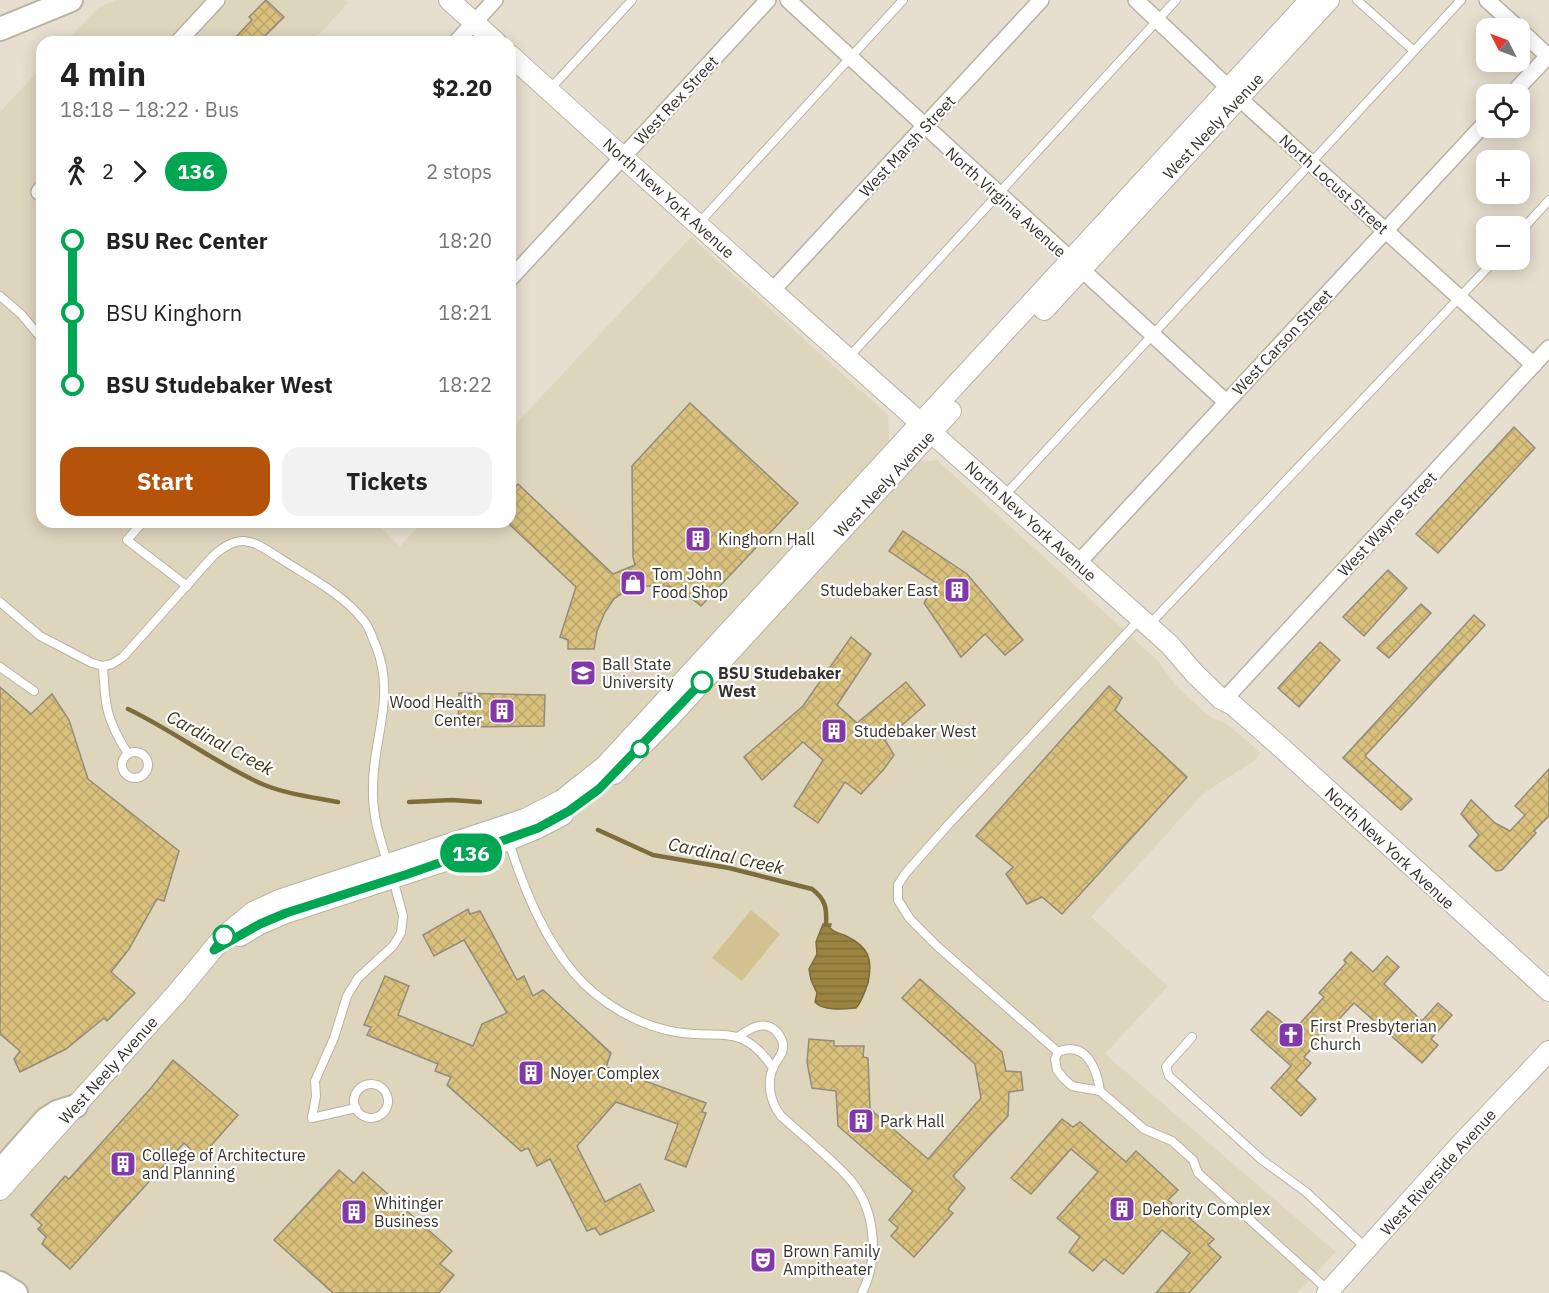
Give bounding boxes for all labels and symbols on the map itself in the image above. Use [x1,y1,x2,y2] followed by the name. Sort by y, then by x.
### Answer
[1476,18,1530,72] north arrow
[630,51,722,149] street label: West Rex Street
[1159,69,1268,183] street label: West Neely Avenue
[855,91,959,201] street label: West Marsh Street
[1275,130,1393,238] street label: North Locust Street
[599,134,739,262] street label: North New York Avenue
[942,143,1071,262] street label: North Virginia Avenue
[1228,285,1336,399] street label: West Carson Street
[830,427,939,541] street label: West Neely Avenue
[961,457,1101,585] street label: North New York Avenue
[1333,467,1441,581] street label: West Wayne Street
[683,524,713,554] building icon: Kinghorn Hall
[718,529,815,549] place label: Kinghorn Hall
[652,564,728,602] place label: Tom John Food Shop
[618,568,648,598] shop icon: Tom John Food Shop
[942,575,972,605] building icon: Studebaker East
[820,580,938,600] place label: Studebaker East
[602,654,674,692] place label: Ball State University
[568,658,598,688] school or university icon: Ball State University
[718,663,841,701] place label: BSU Studebaker West
[691,671,713,693] marker: BSU Studebaker West
[389,692,482,730] place label: Wood Health Center
[487,696,517,726] building icon: Wood Health Center
[163,705,278,781] water label: Cardinal Creek
[819,716,849,746] building icon: Studebaker West
[854,721,977,741] place label: Studebaker West
[631,740,649,758] unlabelled marker
[1321,783,1459,913] street label: North New York Avenue
[666,832,787,879] water label: Cardinal Creek
[436,834,506,872] line badge: 136
[213,925,235,947] unlabelled marker
[54,1012,162,1128] street label: West Neely Avenue
[1310,1016,1437,1054] place label: First Presbyterian Church
[1276,1020,1306,1050] church icon: First Presbyterian Church
[516,1058,546,1088] building icon: Noyer Complex
[550,1063,660,1083] place label: Noyer Complex
[1376,1104,1500,1239] street label: West Riverside Avenue
[846,1106,876,1136] building icon: Park Hall
[880,1111,945,1131] place label: Park Hall
[142,1145,306,1183] place label: College of Architecture and Planning
[108,1149,138,1179] building icon: College of Architecture and Planning
[374,1193,443,1231] place label: Whitinger Business
[1107,1194,1137,1224] building icon: Dehority Complex
[339,1197,369,1227] building icon: Whitinger Business
[1142,1199,1270,1219] place label: Dehority Complex
[783,1241,880,1279] place label: Brown Family Ampitheater
[748,1245,778,1275] theatre icon: Brown Family Ampitheater

